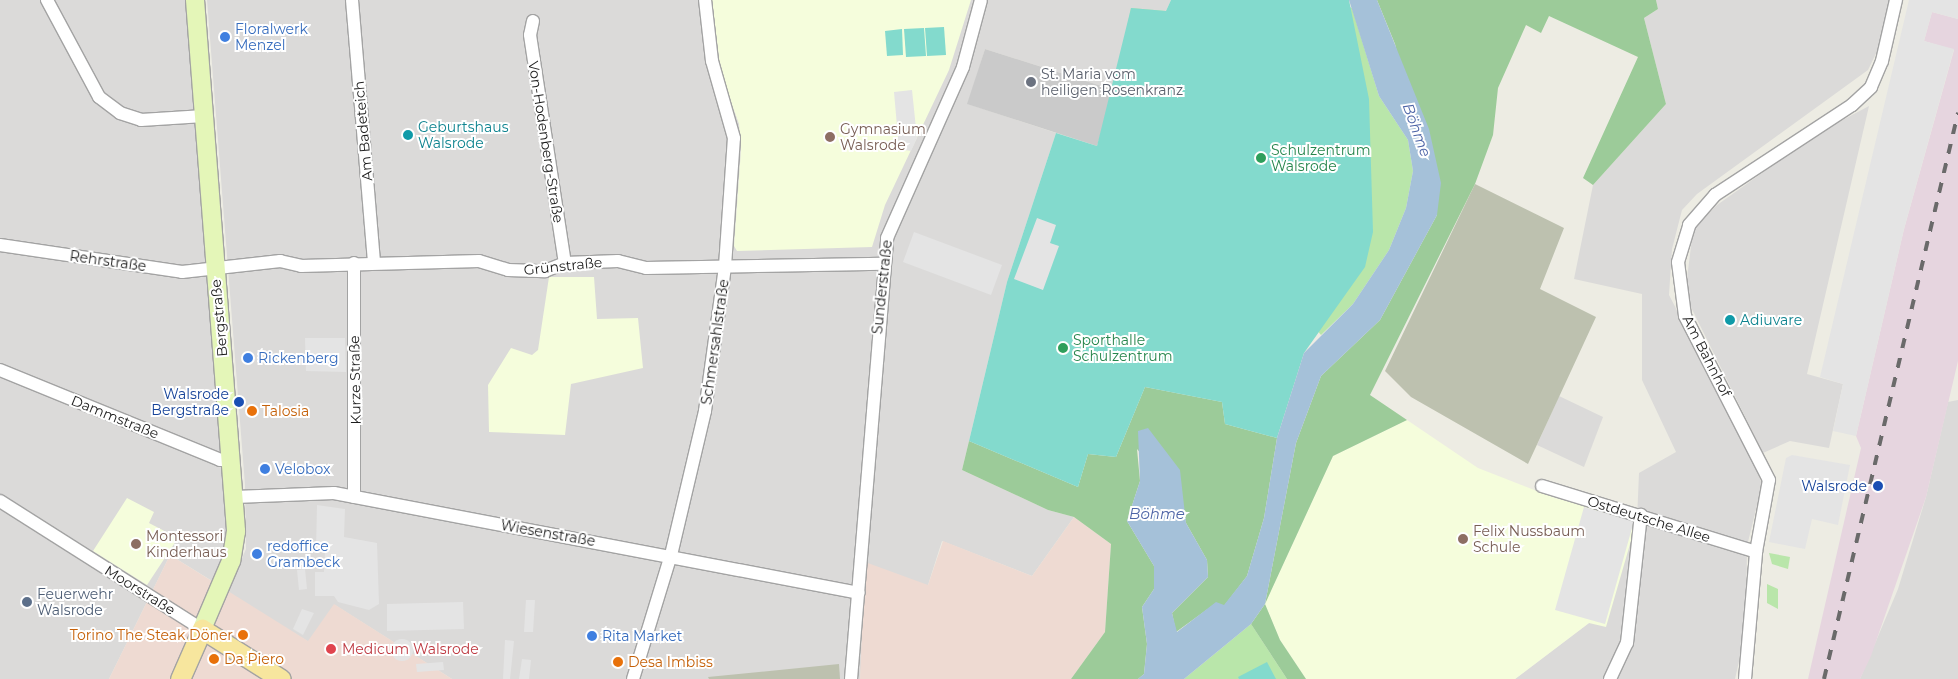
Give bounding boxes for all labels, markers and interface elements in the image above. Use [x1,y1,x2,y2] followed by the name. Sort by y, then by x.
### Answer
[235,21,308,54] place label: Floralwerk Menzel
[219,31,231,43] marker: Floralwerk Menzel
[525,60,567,224] street label: Von-Hodenberg-Straße
[1041,66,1183,98] place label: St. Maria vom heiligen Rosenkranz
[1025,76,1037,88] marker: St. Maria vom heiligen Rosenkranz
[350,80,376,182] street label: Am Badeteich
[1399,101,1435,159] water label: Böhme
[418,119,508,152] place label: Geburtshaus Walsrode
[840,121,926,154] place label: Gymnasium Walsrode
[402,129,414,141] marker: Geburtshaus Walsrode
[824,131,836,143] marker: Gymnasium Walsrode
[1271,142,1371,174] place label: Schulzentrum Walsrode
[1255,152,1267,164] marker: Schulzentrum Walsrode
[869,239,895,335] street label: Sunderstraße
[69,247,147,275] street label: Rehrstraße
[523,254,603,278] street label: Grünstraße
[698,278,732,406] street label: Schmersahlstraße
[207,279,231,357] street label: Bergstraße
[1679,312,1735,400] street label: Am Bahnhof
[1740,312,1802,328] place label: Adiuvare
[1724,314,1736,326] marker: Adiuvare
[1073,332,1173,364] place label: Sporthalle Schulzentrum
[346,335,364,425] street label: Kurze Straße
[1057,342,1069,354] marker: Sporthalle Schulzentrum
[258,350,339,366] place label: Rickenberg
[242,352,254,364] marker: Rickenberg
[151,386,229,418] place label: Walsrode Bergstraße
[69,392,161,442] street label: Dammstraße
[233,396,245,408] marker: Walsrode Bergstraße
[262,403,309,419] place label: Talosia
[246,405,258,417] marker: Talosia
[275,461,331,477] place label: Velobox
[259,463,271,475] marker: Velobox
[1801,478,1867,494] place label: Walsrode
[1871,479,1885,493] marker: Walsrode
[1585,492,1713,546] street label: Ostdeutsche Allee
[1129,505,1185,523] water label: Böhme
[499,516,597,550] street label: Wiesenstraße
[1473,523,1585,556] place label: Felix Nussbaum Schule
[146,528,227,560] place label: Montessori Kinderhaus
[1457,533,1469,545] marker: Felix Nussbaum Schule
[130,538,142,550] marker: Montessori Kinderhaus
[267,538,340,570] place label: redoffice Grambeck
[251,548,263,560] marker: redoffice Grambeck
[102,562,178,618] street label: Moorstraße
[37,586,113,618] place label: Feuerwehr Walsrode
[21,596,33,608] marker: Feuerwehr Walsrode
[70,627,233,643] place label: Torino The Steak Döner
[602,628,682,644] place label: Rita Market
[237,629,249,641] marker: Torino The Steak Döner
[586,630,598,642] marker: Rita Market
[342,641,479,657] place label: Medicum Walsrode
[324,642,338,656] marker: Medicum Walsrode
[224,651,284,667] place label: Da Piero
[208,653,220,665] marker: Da Piero
[628,654,713,670] place label: Desa Imbiss
[612,656,624,668] marker: Desa Imbiss

